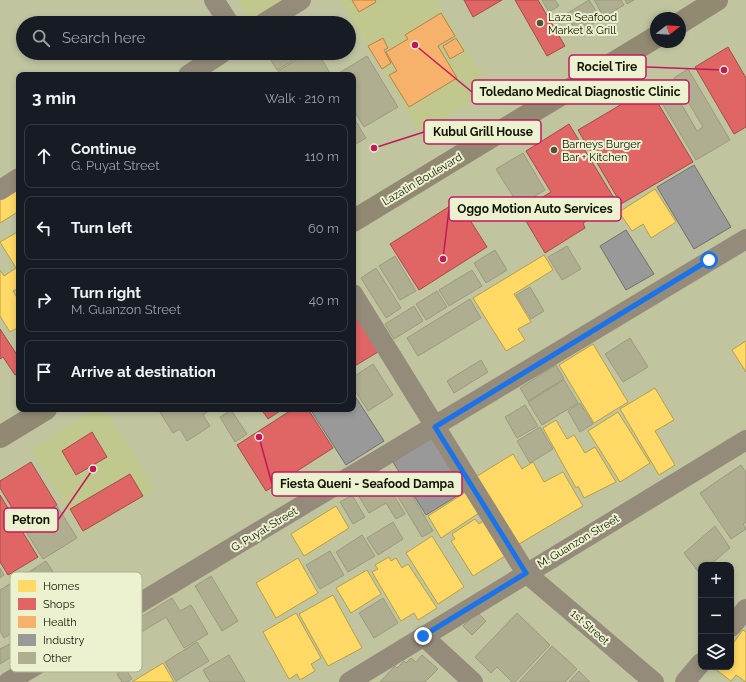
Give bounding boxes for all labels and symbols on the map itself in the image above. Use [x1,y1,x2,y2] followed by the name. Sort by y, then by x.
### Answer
[548,11,617,37] place label: Laza Seafood Market & Grill
[650,12,686,48] north arrow
[535,18,545,28] marker: Laza Seafood Market & Grill
[569,55,646,79] callout: Rociel Tire
[577,60,637,74] text: Rociel Tire
[472,80,689,104] callout: Toledano Medical Diagnostic Clinic
[480,85,681,99] text: Toledano Medical Diagnostic Clinic
[424,120,541,144] callout: Kubul Grill House
[433,125,533,139] text: Kubul Grill House
[562,138,641,164] place label: Barneys Burger Bar + Kitchen
[549,145,559,155] marker: Barneys Burger Bar + Kitchen
[380,150,465,208] street label: Lazatin Boulevard
[449,197,621,221] callout: Oggo Motion Auto Services
[457,202,613,216] text: Oggo Motion Auto Services
[700,251,718,269] route start
[272,472,462,496] callout: Fiesta Queni - Seafood Dampa
[280,477,454,491] text: Fiesta Queni - Seafood Dampa
[229,504,300,554] street label: G. Puyat Street
[4,508,58,532] callout: Petron
[535,512,622,571] street label: M. Guanzon Street
[12,513,50,527] text: Petron
[10,572,142,672] legend
[43,580,79,593] text: Homes
[43,598,75,611] text: Shops
[568,607,612,648] street label: 1st Street
[43,616,77,629] text: Health
[414,627,432,645] route end
[43,634,84,647] text: Industry
[43,652,72,665] text: Other

